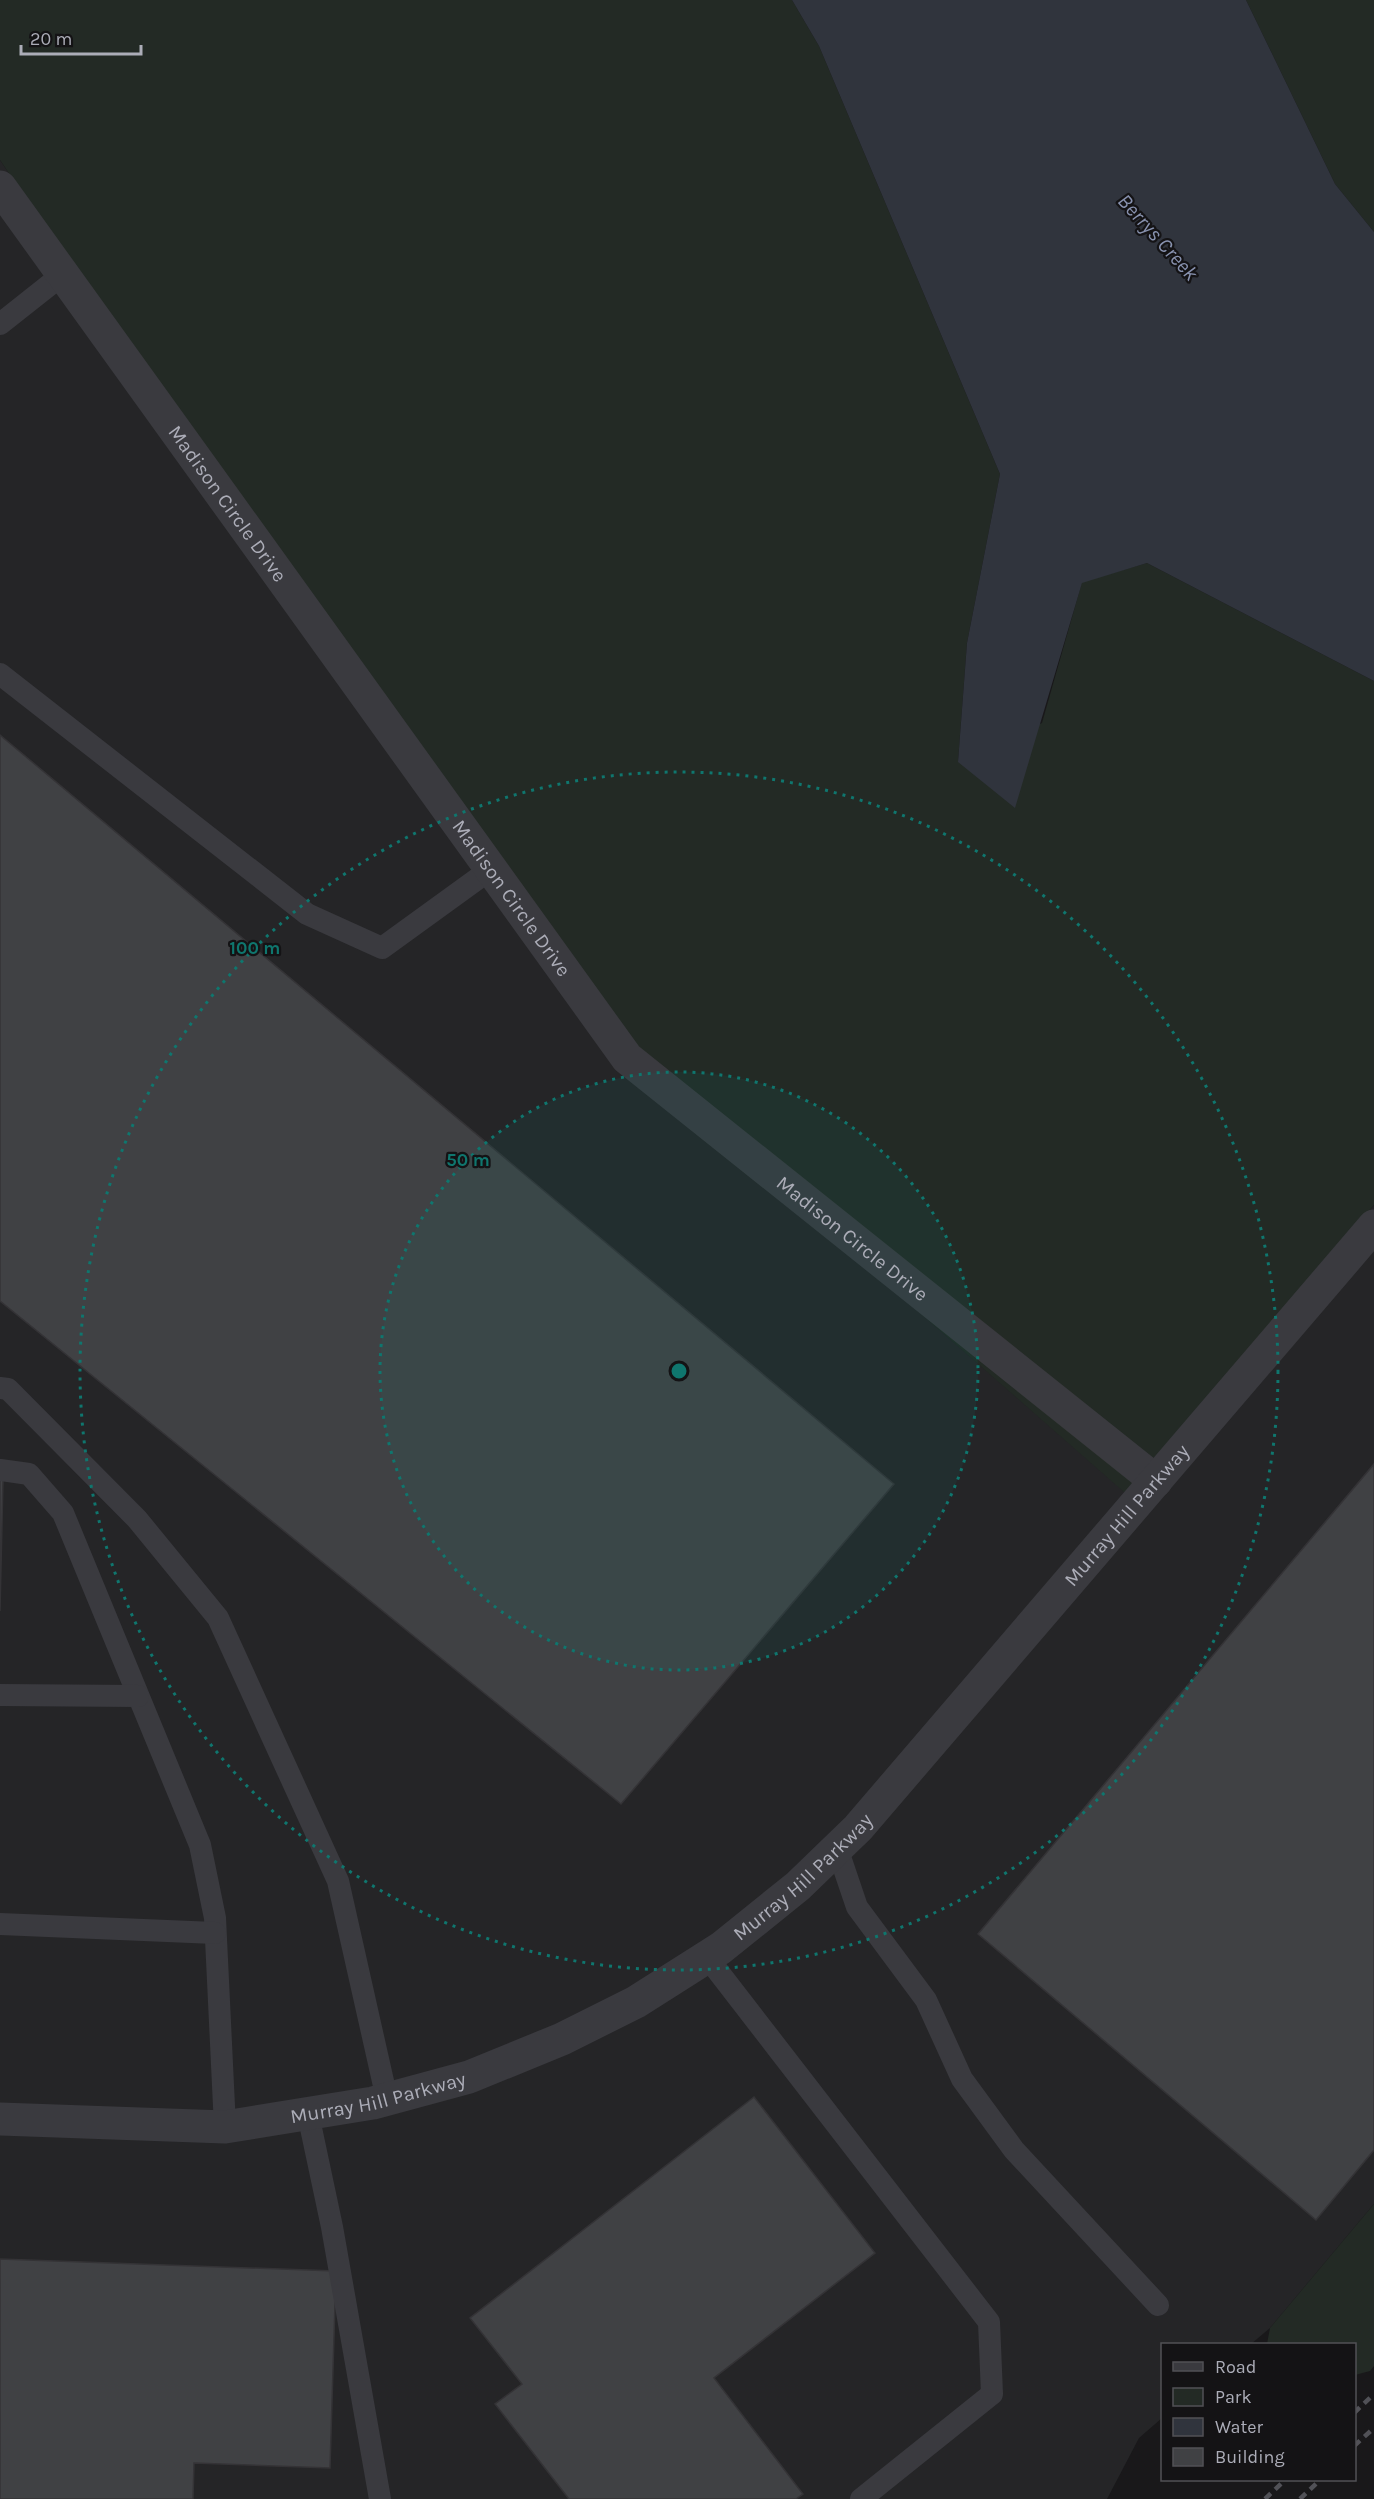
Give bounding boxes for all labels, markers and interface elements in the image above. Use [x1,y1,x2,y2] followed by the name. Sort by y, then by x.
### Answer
[21,18,141,56] scale bar
[30,28,72,50] text: 20 m
[1113,189,1203,286] water label: Berrys Creek
[163,421,291,587] street label: Madison Circle Drive
[447,816,575,981] street label: Madison Circle Drive
[230,937,280,959] text: 100 m
[446,1149,490,1171] text: 50 m
[772,1171,933,1306] street label: Madison Circle Drive
[669,1361,689,1381] centre of rings
[1060,1440,1194,1591] street label: Murray Hill Parkway
[729,1809,877,1946] street label: Murray Hill Parkway
[289,2067,468,2128] street label: Murray Hill Parkway
[1161,2343,1356,2481] legend
[1215,2356,1256,2378] text: Road
[1215,2386,1252,2408] text: Park
[1215,2416,1263,2438] text: Water
[1215,2446,1285,2468] text: Building

